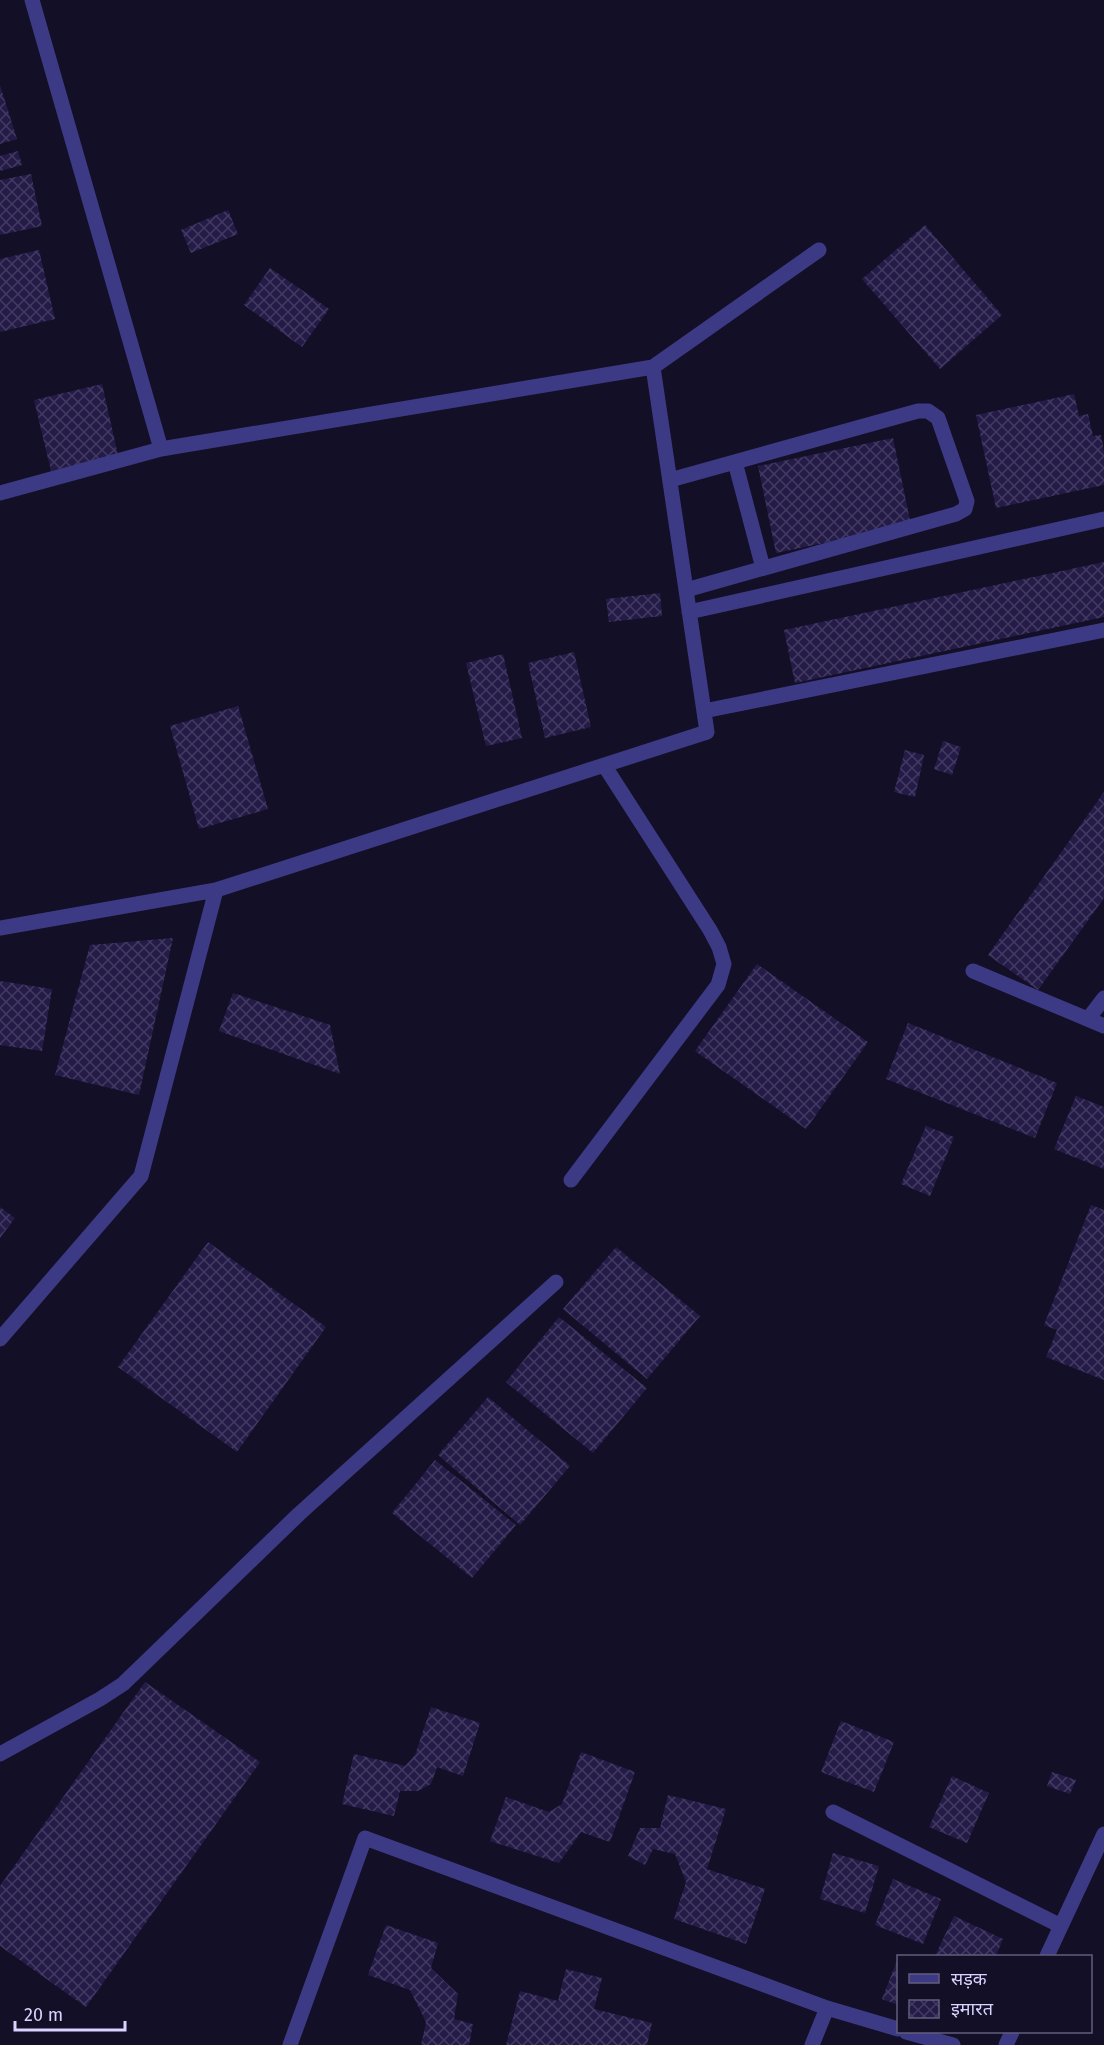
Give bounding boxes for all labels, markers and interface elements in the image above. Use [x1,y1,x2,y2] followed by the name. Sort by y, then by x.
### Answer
[897,1955,1092,2033] legend
[951,1968,988,1990] text: सड़क
[15,1994,124,2032] scale bar
[951,1998,994,2020] text: इमारत
[24,2004,63,2026] text: 20 m

